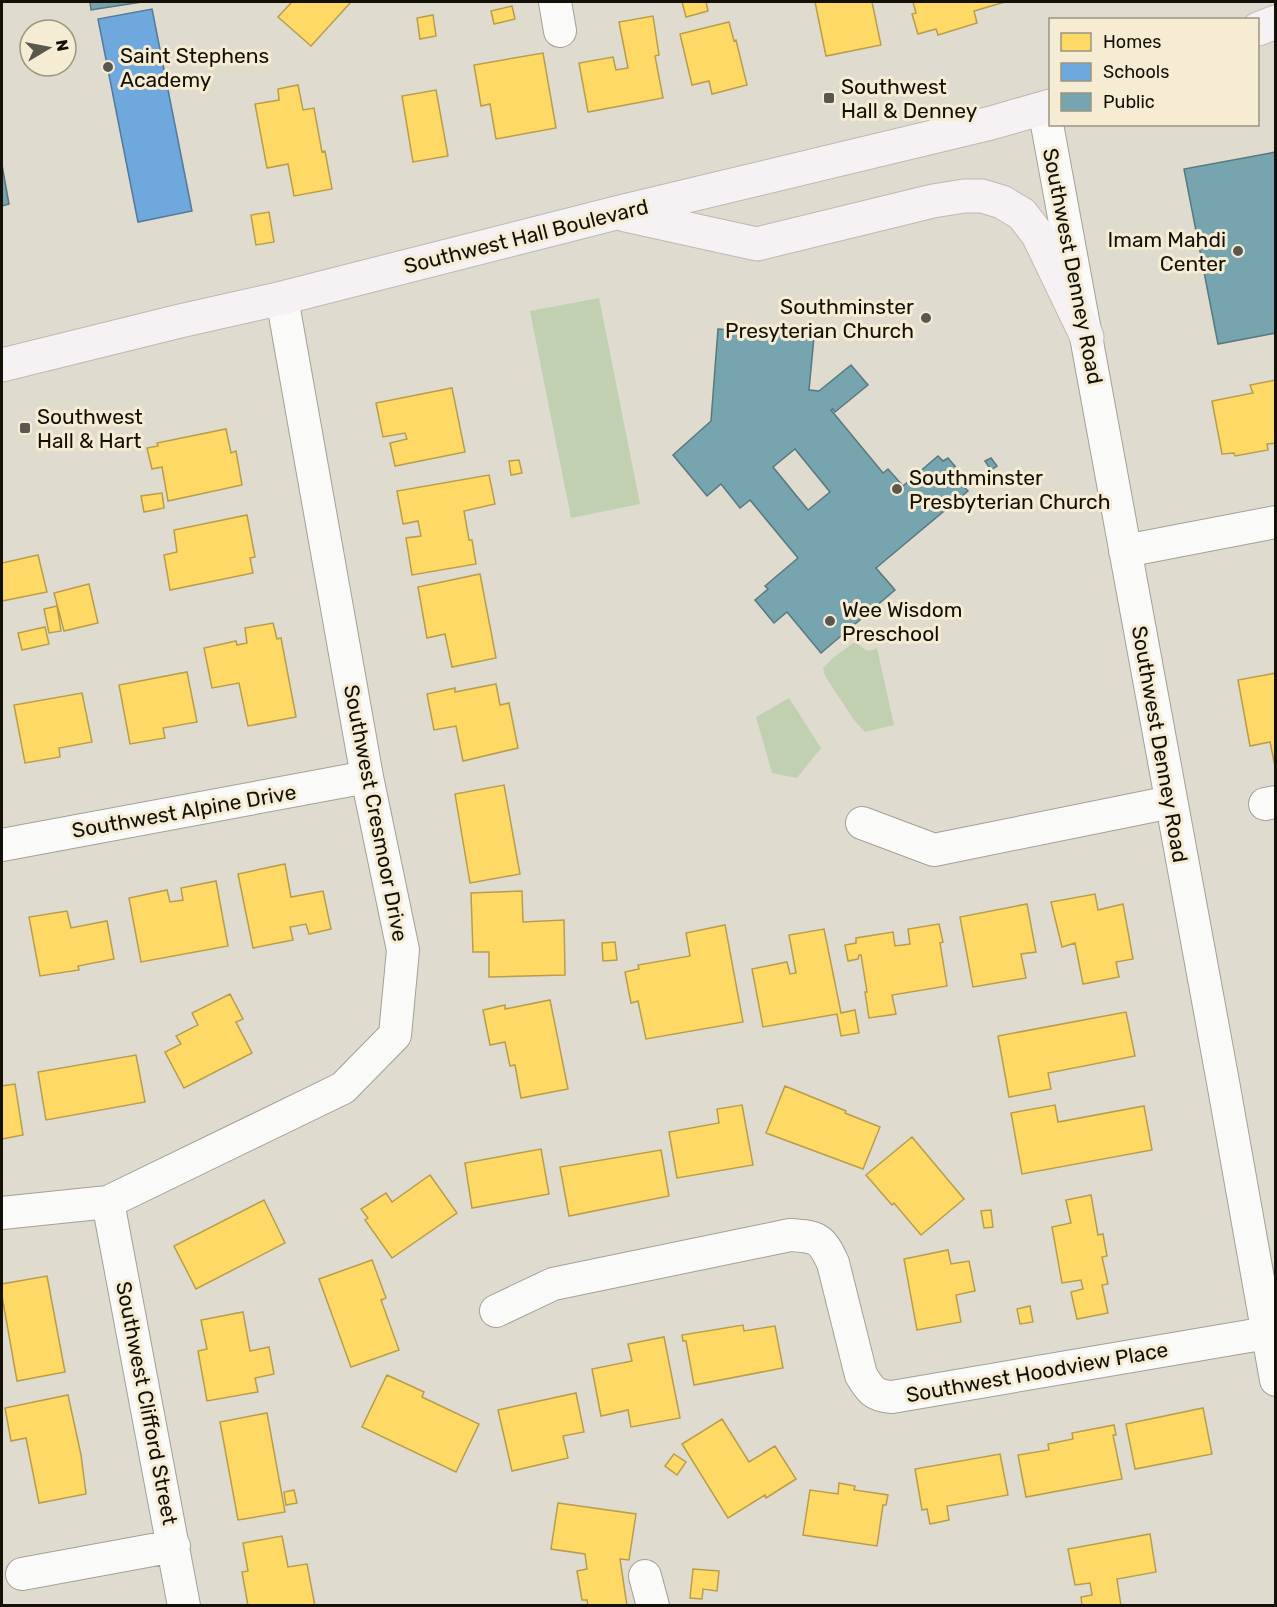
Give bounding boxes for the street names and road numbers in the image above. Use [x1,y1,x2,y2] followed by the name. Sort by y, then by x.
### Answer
[1038,146,1108,386] street label: Southwest Denney Road
[401,193,651,279] street label: Southwest Hall Boulevard
[1127,624,1193,864] street label: Southwest Denney Road
[339,682,413,944] street label: Southwest Cresmoor Drive
[70,779,298,843] street label: Southwest Alpine Drive
[111,1279,183,1527] street label: Southwest Clifford Street
[904,1337,1170,1407] street label: Southwest Hoodview Place

